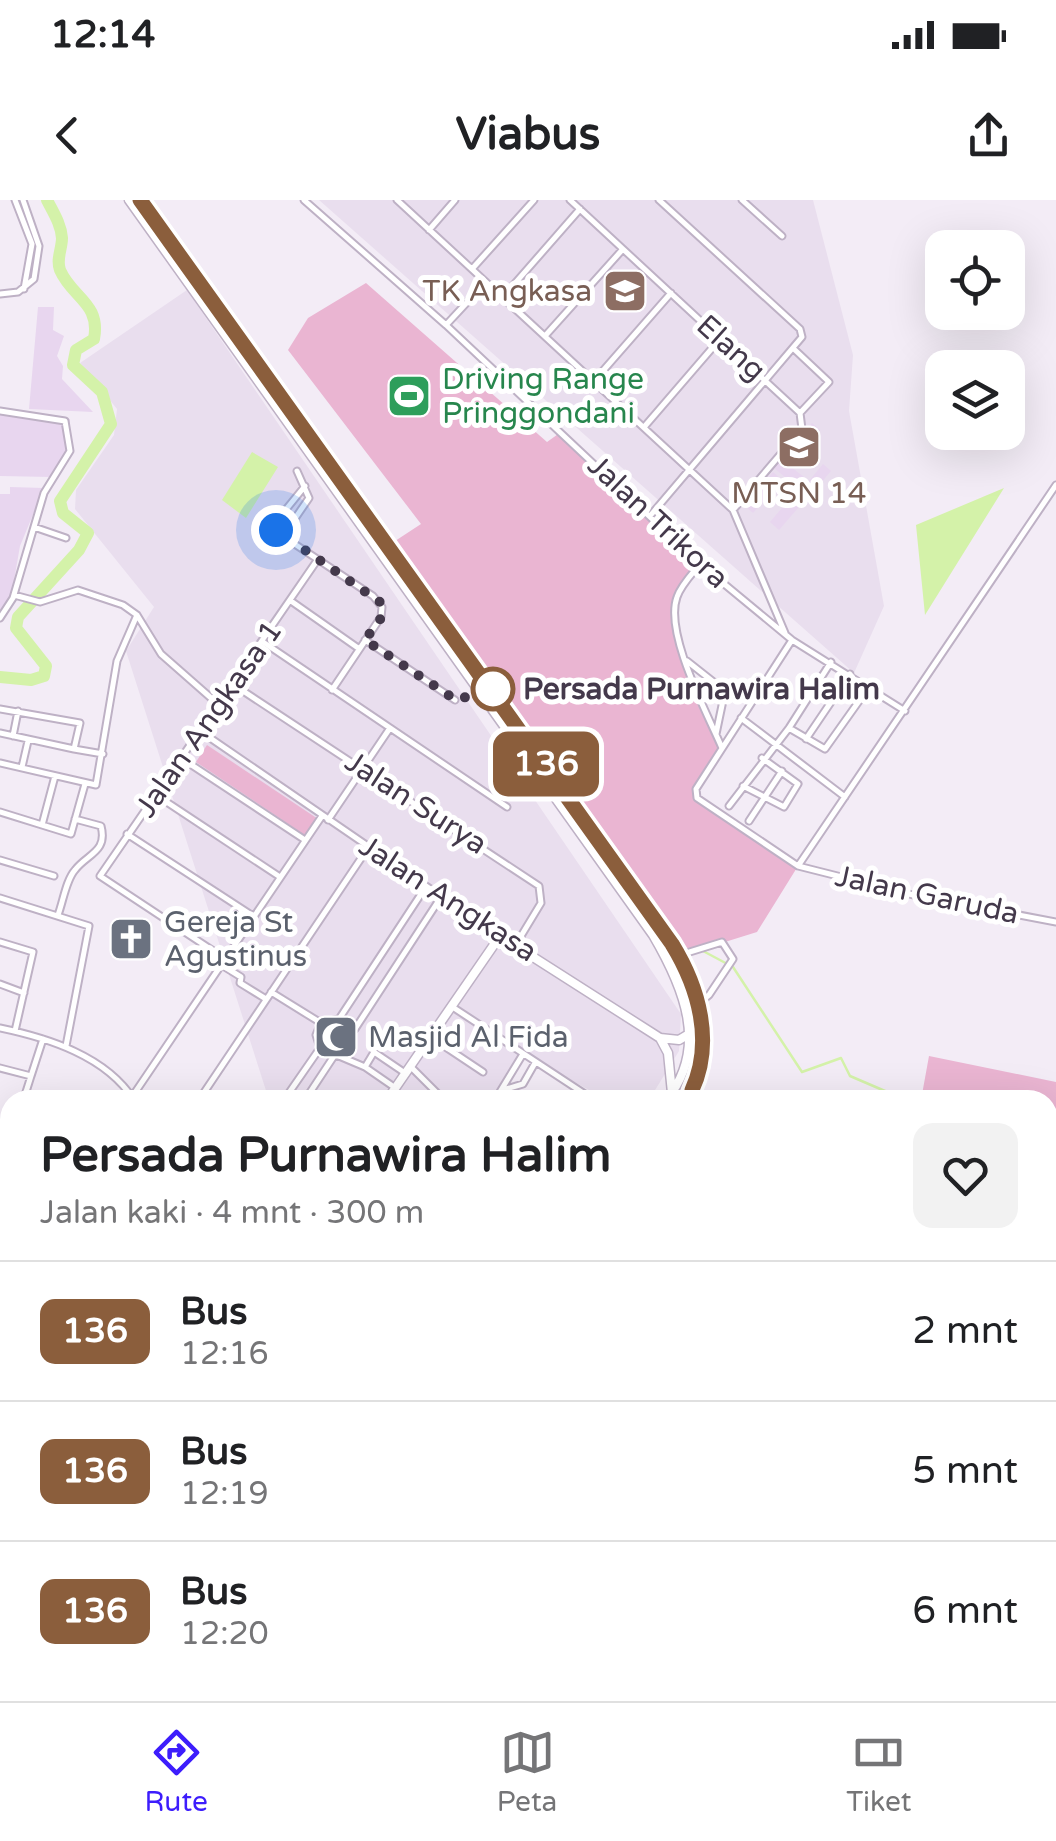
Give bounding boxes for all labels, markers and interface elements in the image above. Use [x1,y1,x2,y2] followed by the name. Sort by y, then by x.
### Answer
[50,12,155,58] text: 12:14
[40,108,95,163] icon: back
[456,108,600,162] text: Viabus
[961,108,1016,163] icon: share
[925,230,1025,450] map controls
[925,230,1025,330] button: locate
[602,268,648,314] school or university icon: TK Angkasa
[422,273,592,310] place label: TK Angkasa
[689,307,773,389] street label: Elang
[925,350,1025,450] button: layers
[442,361,644,432] place label: Driving Range Pringgondani
[386,373,432,419] sports icon: Driving Range Pringgondani
[776,424,822,470] school or university icon: MTSN 14
[580,447,736,597] street label: Jalan Trikora
[731,475,867,512] place label: MTSN 14
[251,505,301,555] your location
[127,614,291,824] street label: Jalan Angkasa 1
[472,668,514,710] marker: Persada Purnawira Halim
[523,671,880,708] place label: Persada Purnawira Halim
[488,732,604,796] line badge: 136
[338,743,494,863] street label: Jalan Surya
[513,743,579,785] text: 136
[352,828,544,970] street label: Jalan Angkasa
[832,858,1022,932] street label: Jalan Garuda
[164,904,307,975] place label: Gereja St Agustinus
[108,916,154,962] church icon: Gereja St Agustinus
[313,1014,359,1060] mosque icon: Masjid Al Fida
[368,1019,569,1056] place label: Masjid Al Fida
[913,1123,1018,1228] button: heart
[40,1127,611,1185] text: Persada Purnawira Halim
[40,1194,424,1232] text: Jalan kaki · 4 mnt · 300 m
[180,1289,247,1335] text: Bus
[912,1308,1018,1354] text: 2 mnt
[62,1310,128,1352] text: 136
[180,1335,269,1373] text: 12:16
[180,1429,247,1475] text: Bus
[912,1448,1018,1494] text: 5 mnt
[62,1450,128,1492] text: 136
[180,1475,269,1513] text: 12:19
[180,1569,247,1615] text: Bus
[912,1588,1018,1634] text: 6 mnt
[62,1590,128,1632] text: 136
[180,1615,269,1653] text: 12:20
[144,1725,208,1819] tab: Rute
[497,1725,557,1819] tab: Peta
[846,1725,912,1819] tab: Tiket

